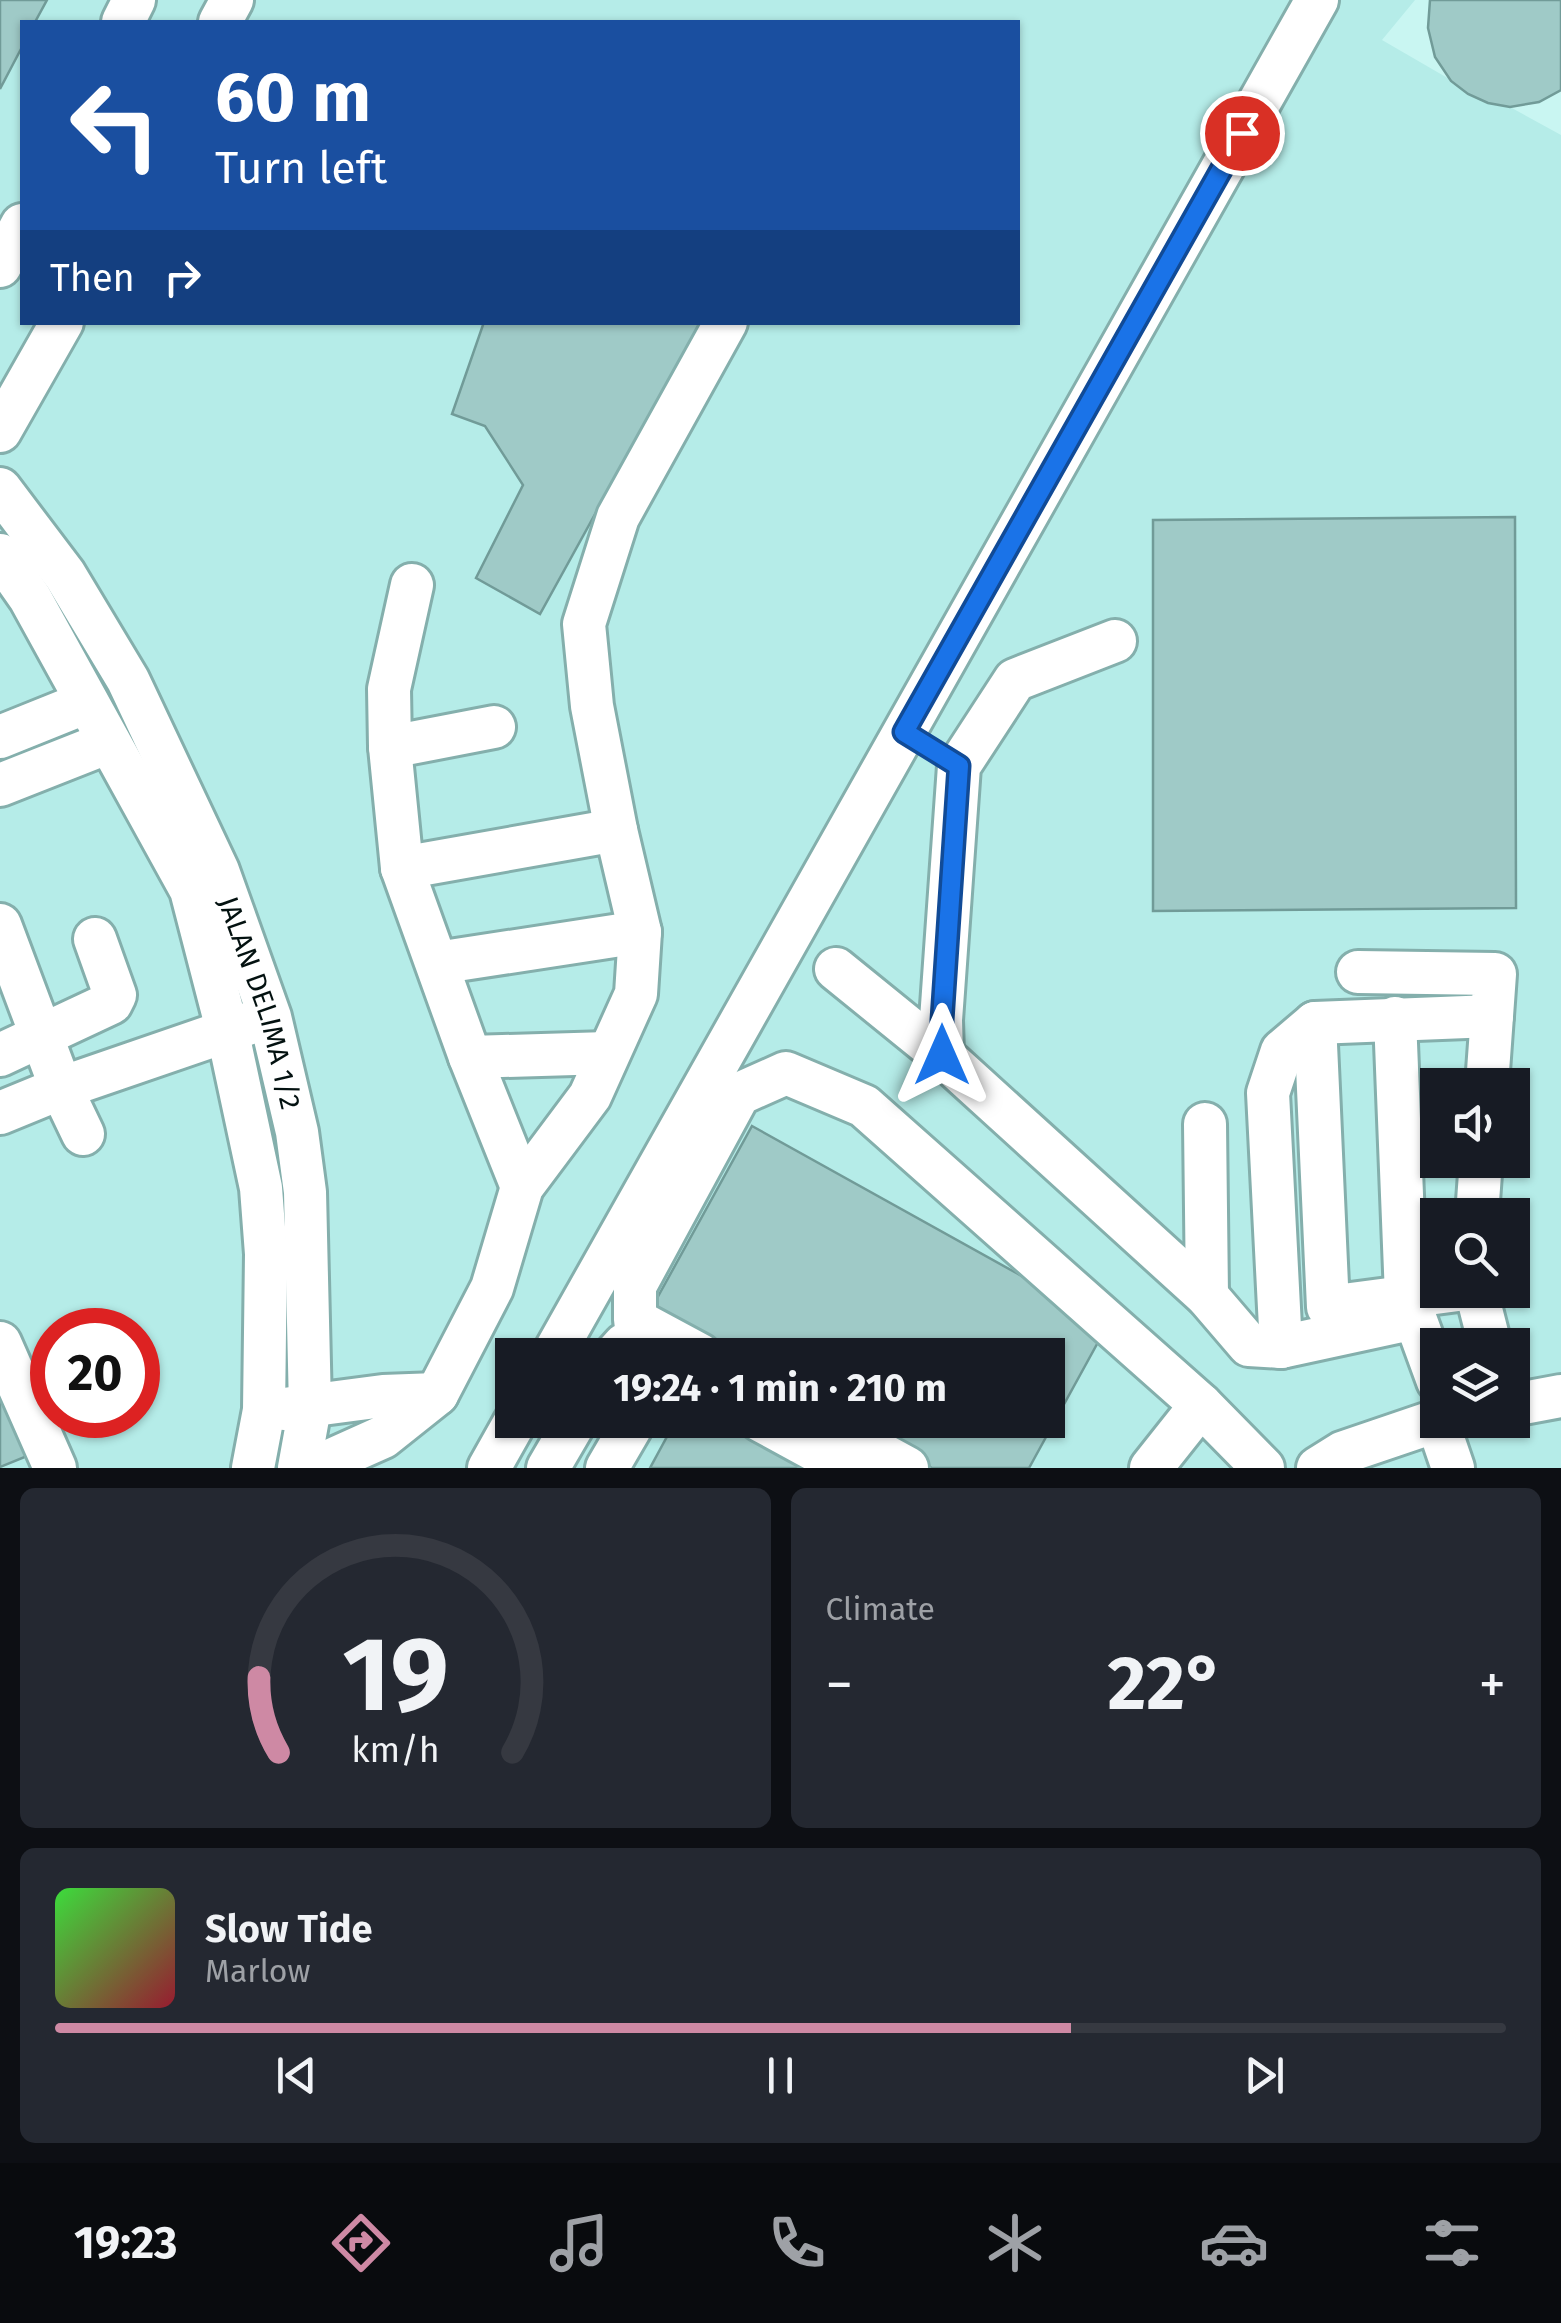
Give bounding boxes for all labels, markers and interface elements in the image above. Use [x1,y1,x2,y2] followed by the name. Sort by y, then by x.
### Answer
[215,56,371,140] text: 60 m
[50,60,180,190] icon: left
[1200,91,1285,176] pin
[1215,106,1270,161] icon: arrive
[215,141,387,195] text: Turn left
[155,250,210,305] icon: right
[50,255,135,301] text: Then
[212,892,308,1112] street label: JALAN DELIMA 1/2
[890,1003,994,1107] position arrow
[1420,1068,1530,1438] map controls
[1420,1068,1530,1178] button: sound
[1420,1198,1530,1308] button: search
[30,1308,160,1438] speed limit sign: 20
[1420,1328,1530,1438] button: layers
[613,1365,947,1411] text: 19:24 · 1 min · 210 m
[826,1590,935,1628] text: Climate
[342,1613,449,1738] text: 19
[1107,1639,1224,1729] text: 22°
[826,1652,853,1718] text: −
[1479,1652,1506,1718] text: +
[351,1729,439,1771] text: km/h
[205,1906,373,1952] text: Slow Tide
[205,1952,311,1990] text: Marlow
[269,2048,324,2103] icon: previous
[753,2048,808,2103] icon: pause
[1237,2048,1292,2103] icon: next
[326,2208,396,2278] icon: directions
[544,2208,614,2278] icon: music
[762,2208,832,2278] icon: phone
[980,2208,1050,2278] icon: climate
[1199,2208,1269,2278] icon: car
[1417,2208,1487,2278] icon: filters
[74,2216,177,2270] text: 19:23

